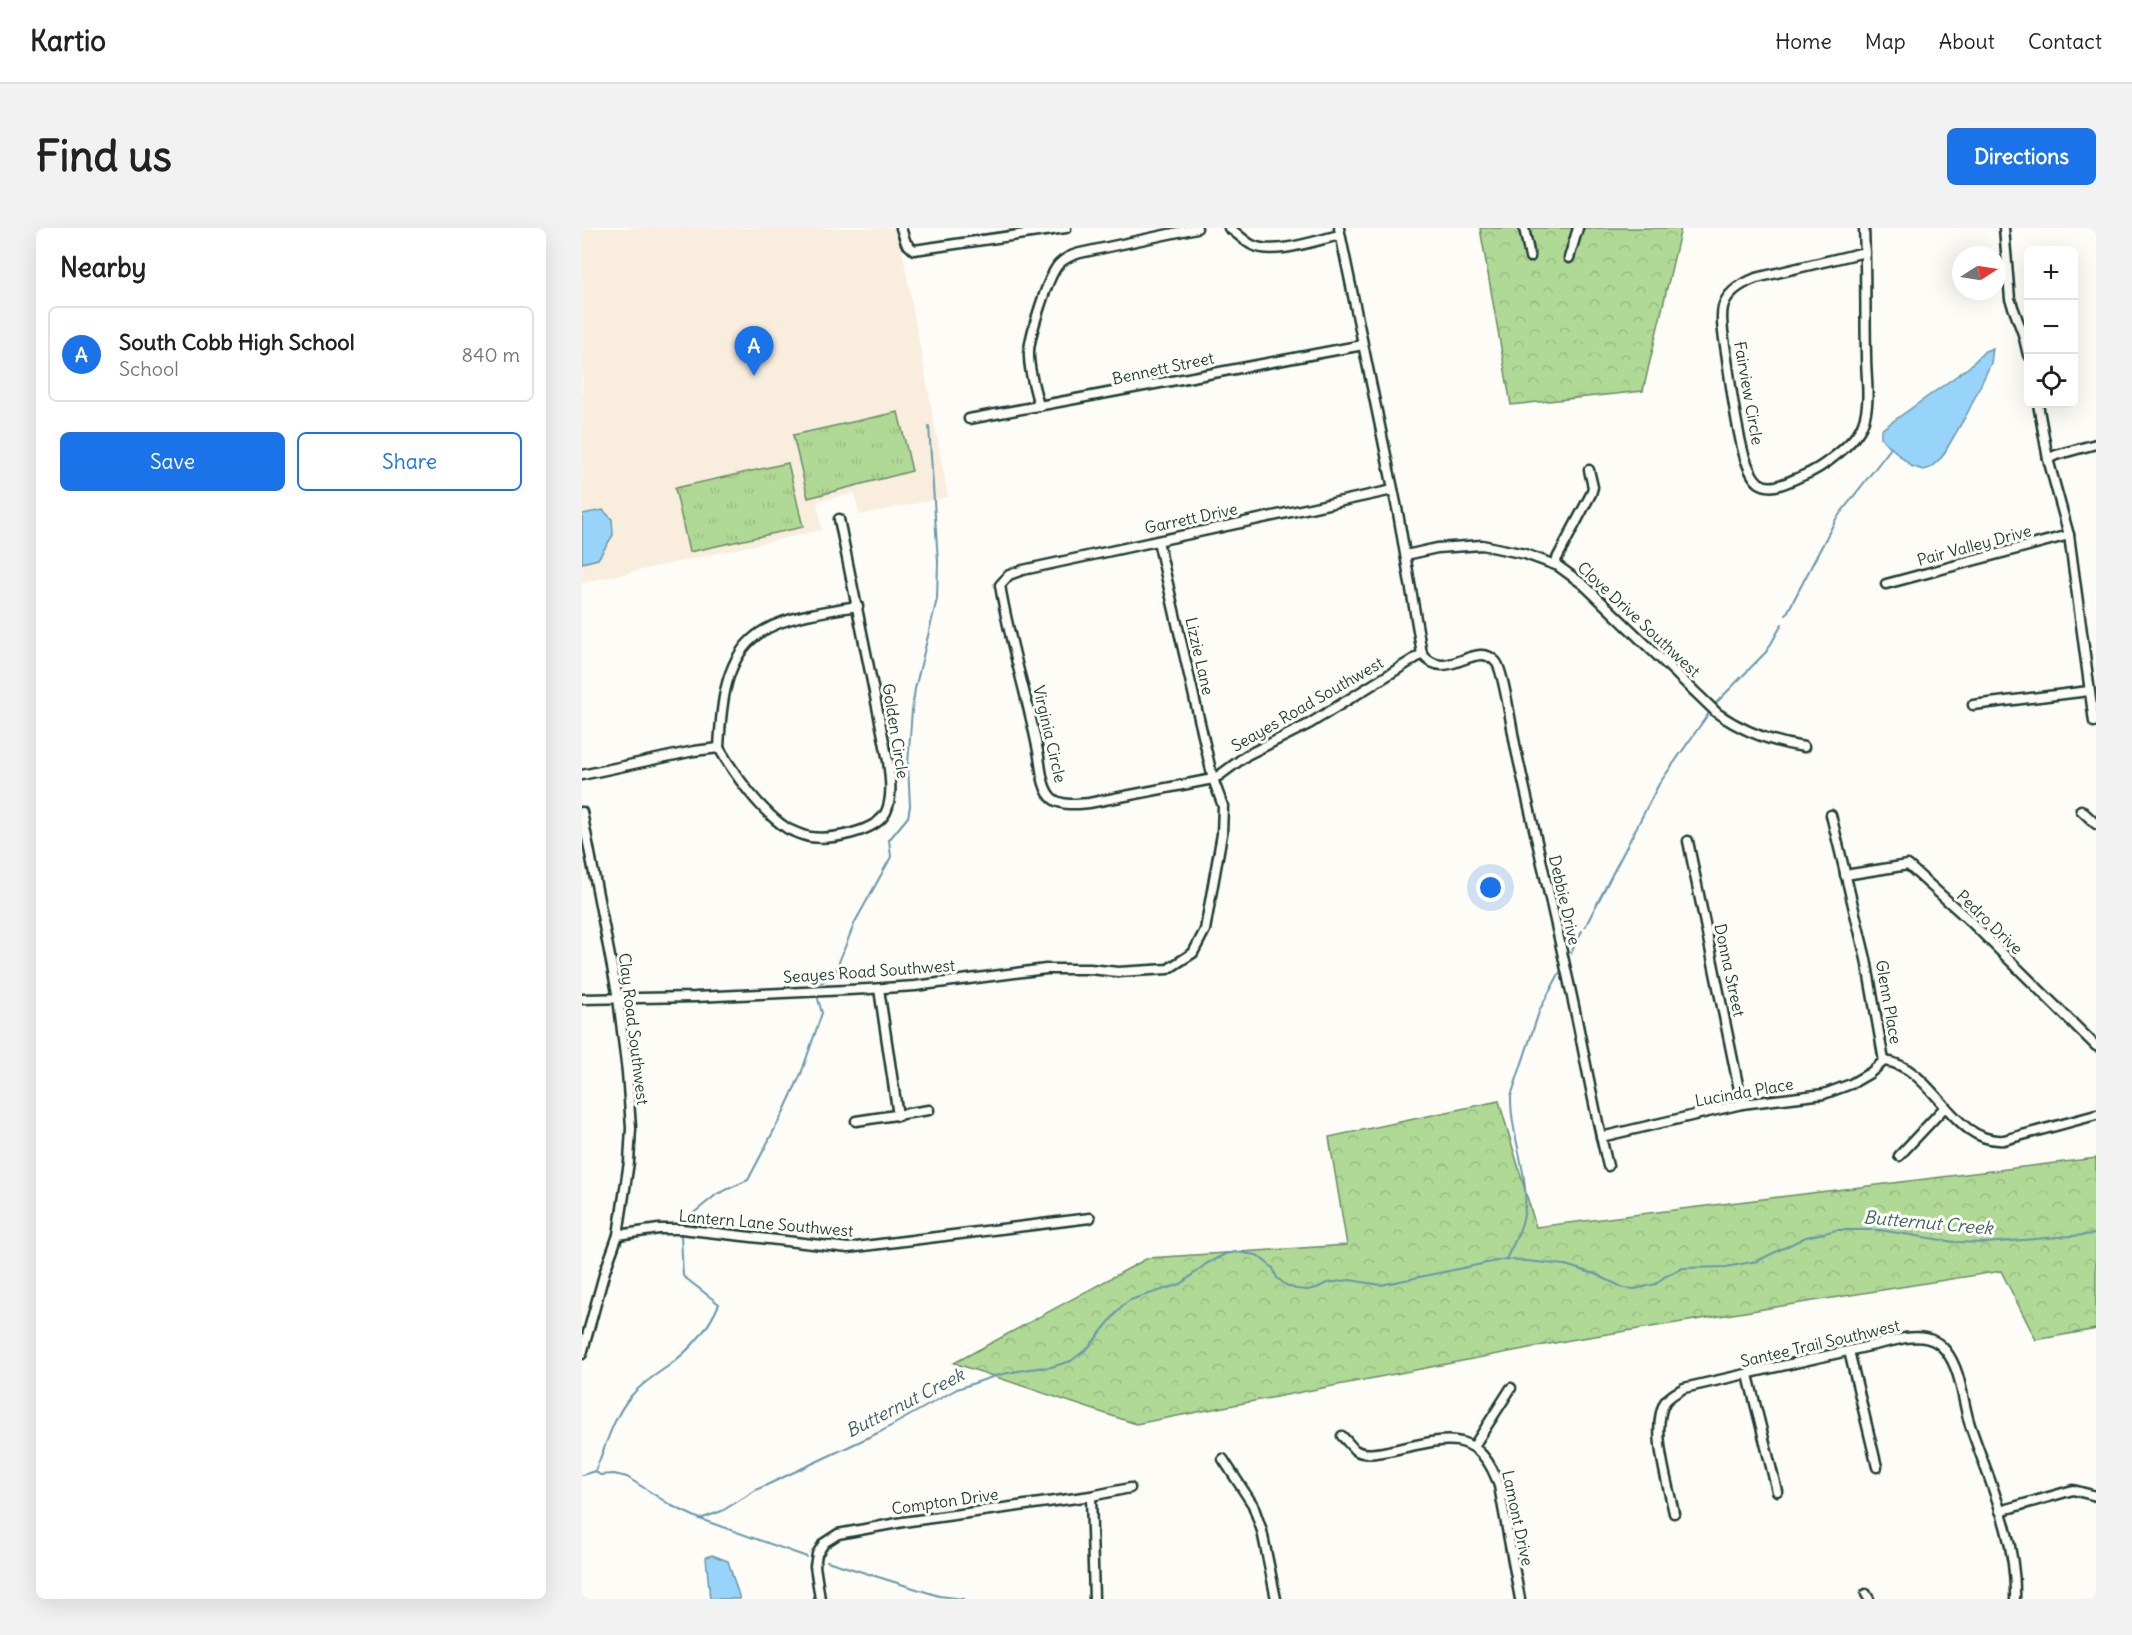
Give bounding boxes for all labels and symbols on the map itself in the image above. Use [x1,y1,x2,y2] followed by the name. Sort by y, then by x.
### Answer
[1952,246,2006,300] north arrow
[734,326,774,376] pin: A
[1730,340,1768,446] street label: Fairview Circle
[1110,347,1216,389] street label: Bennett Street
[1143,498,1239,538] street label: Garrett Drive
[1915,520,2033,570] street label: Pair Valley Drive
[1573,557,1705,681] street label: Clove Drive Southwest
[1181,615,1219,697] street label: Lizzie Lane
[1227,652,1387,756] street label: Seayes Road Southwest
[879,682,913,780] street label: Golden Circle
[1029,683,1071,785] street label: Virginia Circle
[1545,853,1585,947] street label: Debbie Drive
[1476,873,1505,902] your location
[1953,886,2027,958] street label: Pedro Drive
[1710,922,1750,1019] street label: Donna Street
[615,952,653,1107] street label: Clay Road Southwest
[782,955,956,987] street label: Seayes Road Southwest
[1872,958,1906,1046] street label: Glenn Place
[1693,1073,1795,1111] street label: Lucinda Place
[678,1205,855,1241] street label: Lantern Lane Southwest
[1862,1205,1995,1240] water label: Butternut Creek
[1738,1315,1902,1371] street label: Santee Trail Southwest
[842,1362,969,1442] water label: Butternut Creek
[1498,1469,1538,1567] street label: Lamont Drive
[890,1484,1000,1518] street label: Compton Drive

